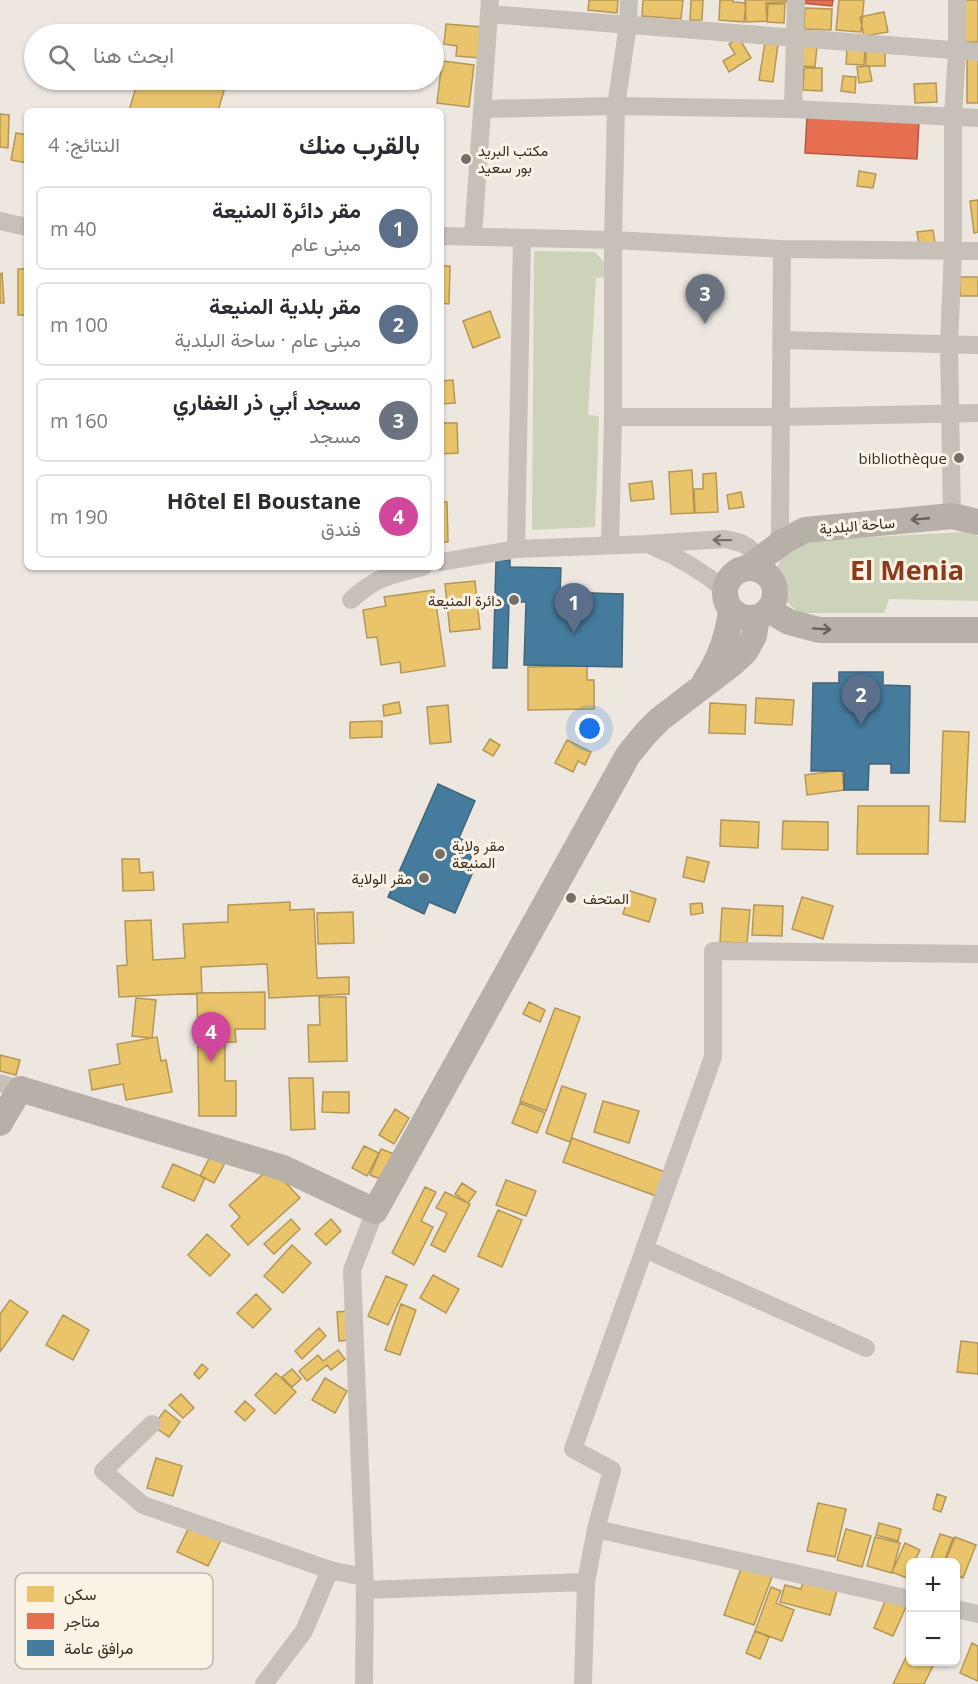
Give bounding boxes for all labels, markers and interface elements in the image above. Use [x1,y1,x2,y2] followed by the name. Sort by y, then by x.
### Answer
[24,24,444,90] search box
[93,39,174,69] text: ابحث هنا
[45,41,78,74] icon: search
[299,126,420,162] text: بالقرب منك
[48,131,120,158] text: النتائج: 4
[478,140,548,177] place label: مكتب البريد بور سعيد
[459,152,473,166] marker: مكتب البريد بور سعيد
[212,194,361,224] text: مقر دائرة المنيعة
[50,215,97,242] text: 40 m
[393,215,404,242] text: 1
[291,230,361,257] text: مبنى عام
[686,274,724,324] pin: 3
[209,290,361,320] text: مقر بلدية المنيعة
[50,311,108,338] text: 100 m
[393,311,404,338] text: 2
[174,326,361,353] text: مبنى عام · ساحة البلدية
[173,386,361,416] text: مسجد أبي ذر الغفاري
[50,407,108,434] text: 160 m
[393,407,404,434] text: 3
[309,422,361,449] text: مسجد
[858,448,947,468] place label: bibliothèque
[952,451,966,465] marker: bibliothèque
[167,485,361,515] text: Hôtel El Boustane
[50,503,108,530] text: 190 m
[393,503,404,530] text: 4
[818,512,896,538] street label: ساحة البلدية
[911,514,931,525] one-way arrow
[321,515,361,542] text: فندق
[713,534,733,546] one-way arrow
[850,551,964,588] district label: El Menia
[554,584,594,633] pin: 1
[428,590,502,610] place label: دائرة المنيعة
[507,593,521,607] marker: دائرة المنيعة
[812,624,832,635] one-way arrow
[842,676,880,725] pin: 2
[575,714,604,743] your location
[452,835,505,872] place label: مقر ولاية المنيعة
[433,847,447,861] marker: مقر ولاية المنيعة
[351,868,412,888] place label: مقر الولاية
[417,871,431,885] marker: مقر الولاية
[583,888,629,908] place label: المتحف
[564,891,578,905] marker: المتحف
[192,1012,230,1062] pin: 4
[906,1558,960,1666] map controls
[906,1558,960,1612] button: +
[15,1573,213,1669] legend
[64,1583,96,1605] text: سكن
[63,1610,100,1632] text: متاجر
[906,1612,960,1666] button: −
[64,1637,133,1659] text: مرافق عامة

